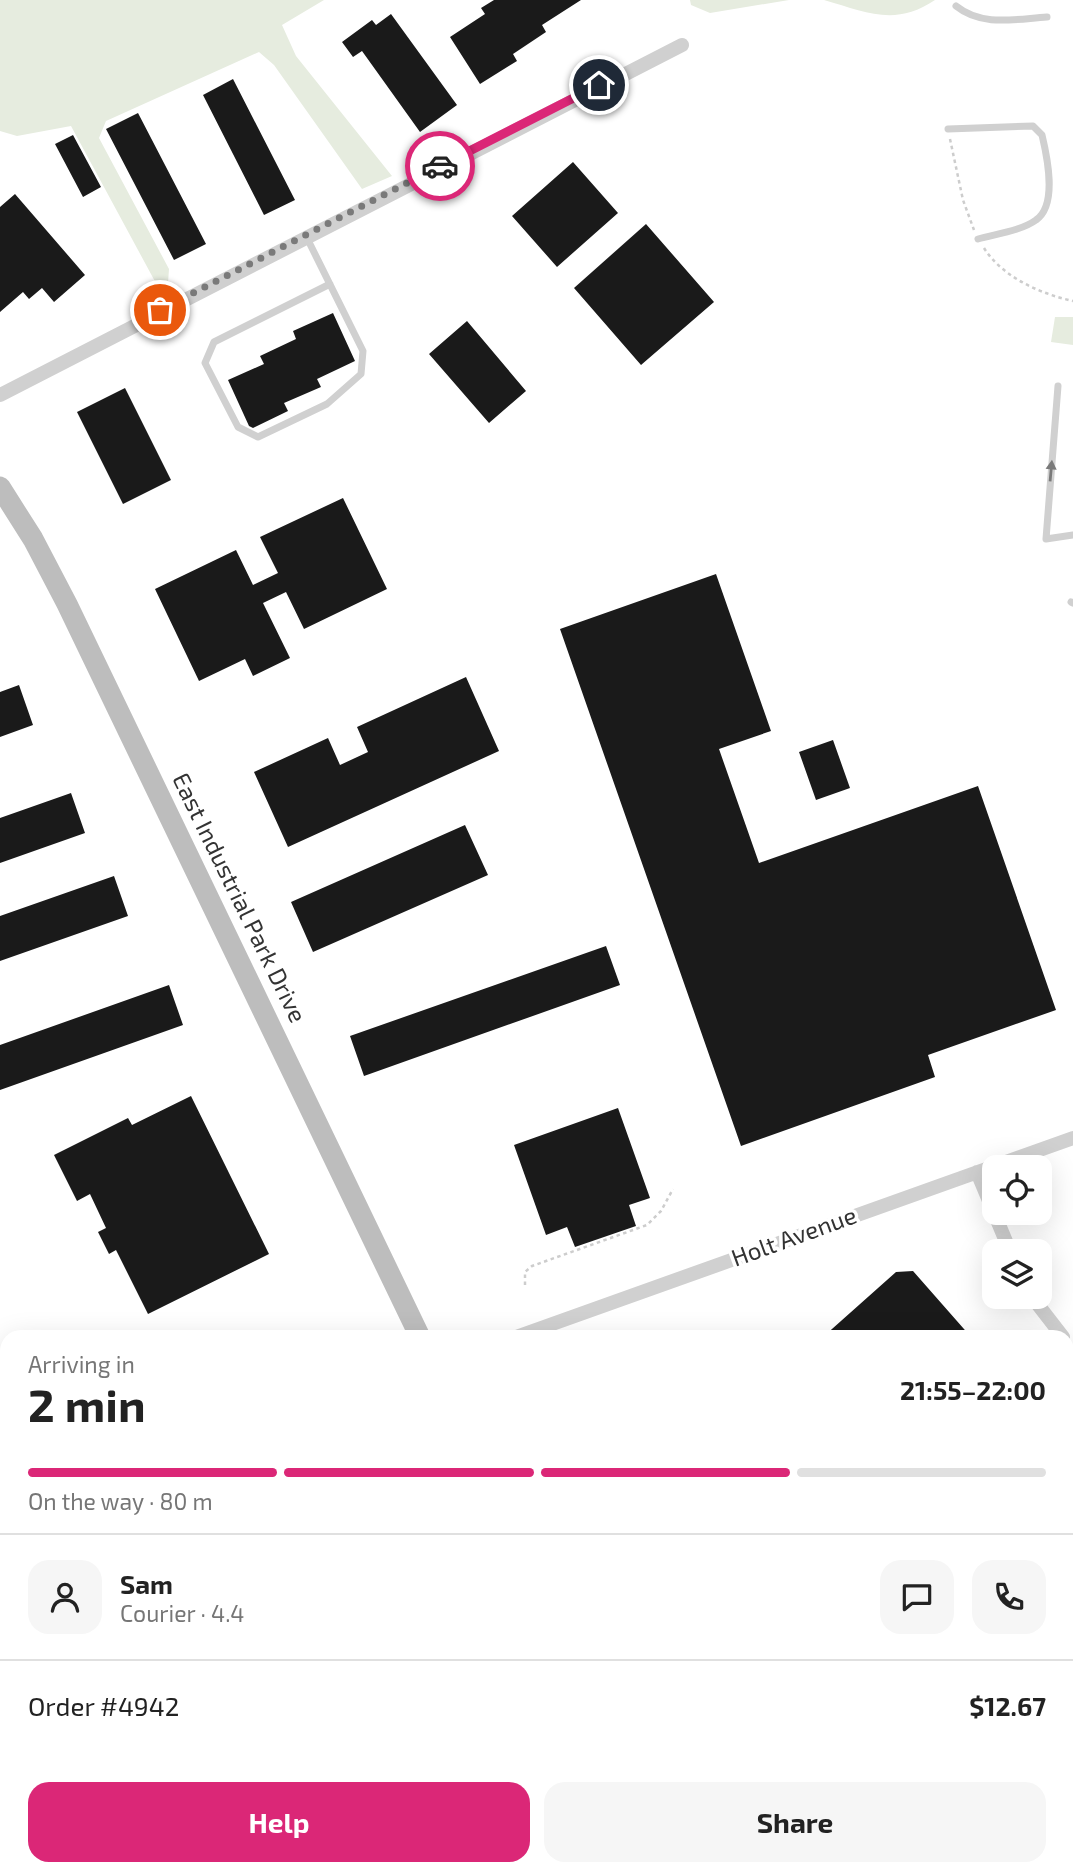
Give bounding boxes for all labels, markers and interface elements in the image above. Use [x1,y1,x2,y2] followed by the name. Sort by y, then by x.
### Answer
[569,55,629,115] pin
[580,66,618,104] icon: home
[405,131,475,201] courier
[421,147,459,185] icon: car
[130,280,190,340] pin
[141,291,179,329] icon: bag
[1046,459,1057,481] one-way arrow
[167,768,313,1027] street label: East Industrial Park Drive
[982,1155,1052,1309] map controls
[982,1155,1052,1225] button: locate
[727,1200,860,1272] street label: Holt Avenue
[982,1239,1052,1309] button: layers
[28,1350,135,1378] text: Arriving in
[900,1374,1046,1405] text: 21:55–22:00
[28,1376,146,1431] text: 2 min
[28,1487,213,1515] text: On the way · 80 m
[28,1560,102,1634] button: person
[880,1560,954,1634] button: chat
[972,1560,1046,1634] button: phone
[120,1568,173,1599] text: Sam
[120,1599,244,1627] text: Courier · 4.4
[28,1690,179,1721] text: Order #4942
[969,1690,1046,1721] text: $12.67
[28,1782,530,1862] button: Help
[544,1782,1046,1862] button: Share

